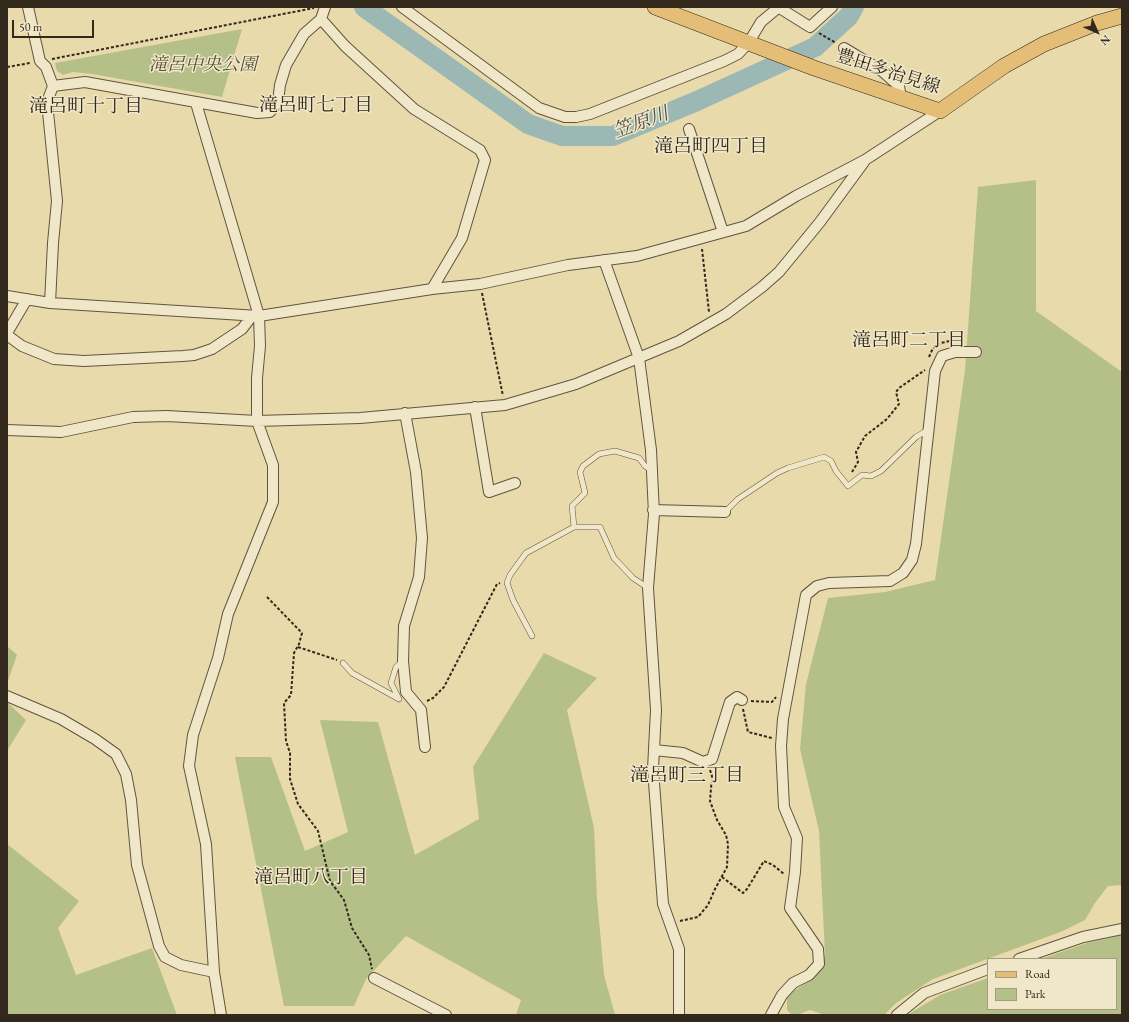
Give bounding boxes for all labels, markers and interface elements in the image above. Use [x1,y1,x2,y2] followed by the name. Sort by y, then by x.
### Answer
[14,12,96,38] scale bar
[1077,12,1117,52] north arrow
[19,19,42,35] text: 50 m
[1097,32,1114,49] text: N
[833,45,943,99] street label: 豊田多治見線
[149,54,257,76] park label: 滝呂中央公園
[259,95,373,117] district label: 滝呂町七丁目
[29,96,143,118] district label: 滝呂町十丁目
[610,103,672,143] water label: 笠原川
[654,136,768,158] district label: 滝呂町四丁目
[852,330,966,352] district label: 滝呂町二丁目
[630,765,744,787] district label: 滝呂町三丁目
[254,867,368,889] district label: 滝呂町八丁目
[987,958,1117,1010] legend
[1025,966,1050,982] text: Road
[1025,986,1045,1002] text: Park

